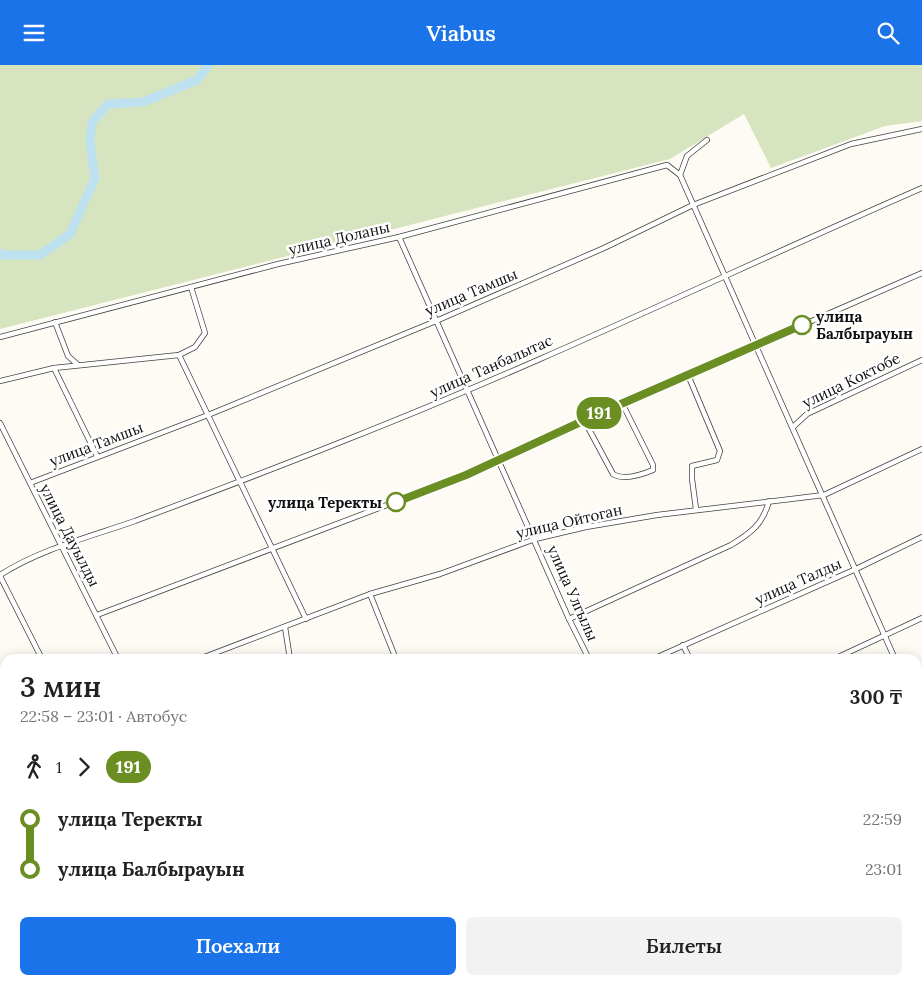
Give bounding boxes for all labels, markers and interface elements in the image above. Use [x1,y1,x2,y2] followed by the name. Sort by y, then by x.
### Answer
[20,19,48,47] icon: menu
[426,19,496,47] text: Viabus
[874,19,902,47] icon: search
[287,217,391,259] street label: улица Доланы
[422,264,520,320] street label: улица Тамшы
[816,307,913,343] place label: улица Балбырауын
[792,315,812,335] marker: улица Балбырауын
[427,330,555,402] street label: улица Танбалытас
[799,348,903,412] street label: улица Коктобе
[570,397,628,429] line badge: 191
[587,401,611,424] text: 191
[47,417,145,471] street label: улица Тамшы
[36,480,104,590] street label: улица Дауылды
[386,492,406,512] marker: улица Теректы
[268,493,382,512] place label: улица Теректы
[514,500,624,542] street label: улица Ойтоган
[543,542,603,644] street label: улица Улгылы
[752,553,844,609] street label: улица Талды
[20,669,101,705] text: 3 мин
[850,685,902,709] text: 300 ₸
[20,706,187,726] text: 22:58 – 23:01 · Автобус
[20,753,48,781] icon: walk
[70,753,98,781] icon: forward
[116,755,141,778] text: 191
[56,757,62,777] text: 1
[58,807,202,831] text: улица Теректы
[863,809,902,829] text: 22:59
[58,857,245,881] text: улица Балбырауын
[865,859,902,879] text: 23:01
[20,917,456,975] button: Поехали
[466,917,902,975] button: Билеты

